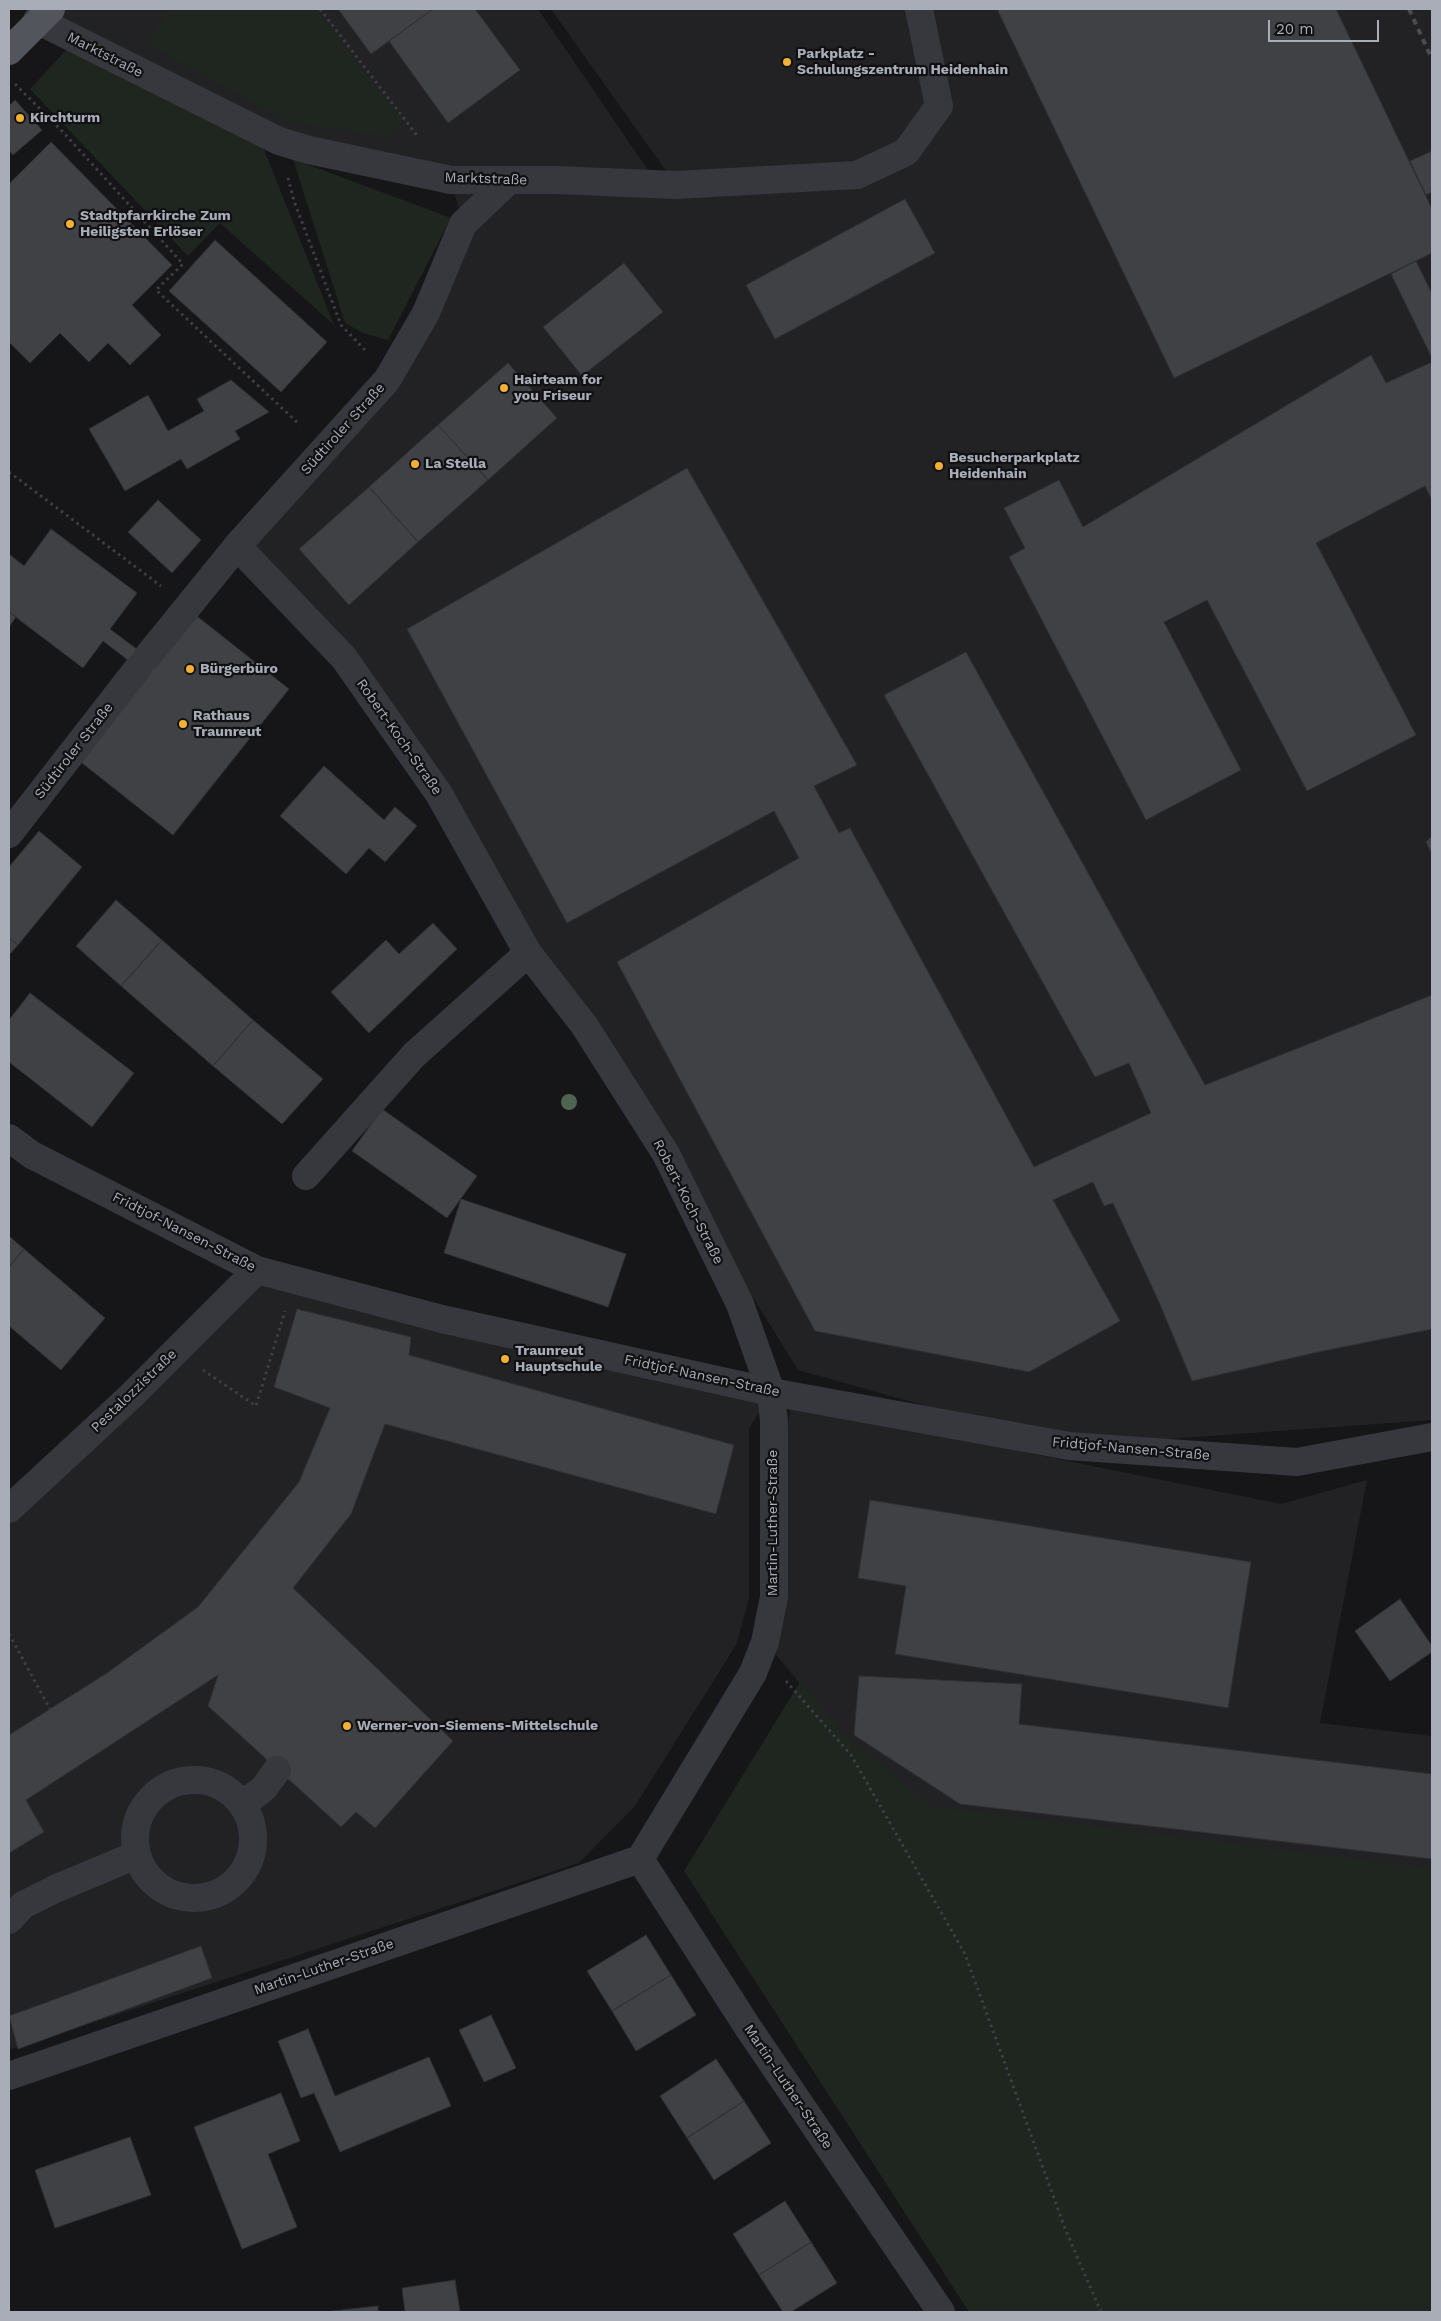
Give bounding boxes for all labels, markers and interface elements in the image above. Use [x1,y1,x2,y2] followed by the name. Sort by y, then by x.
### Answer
[1271,10,1382,42] scale bar
[1276,20,1314,38] text: 20 m
[64,29,146,81] street label: Marktstraße
[797,46,1008,78] place label: Parkplatz - Schulungszentrum Heidenhain
[781,56,793,68] marker: Parkplatz - Schulungszentrum Heidenhain
[30,110,100,126] place label: Kirchturm
[14,112,26,124] marker: Kirchturm
[444,169,528,189] street label: Marktstraße
[80,208,231,240] place label: Stadtpfarrkirche Zum Heiligsten Erlöser
[64,218,76,230] marker: Stadtpfarrkirche Zum Heiligsten Erlöser
[514,372,602,404] place label: Hairteam for you Friseur
[297,380,389,478] street label: Südtiroler Straße
[498,382,510,394] marker: Hairteam for you Friseur
[949,450,1080,482] place label: Besucherparkplatz Heidenhain
[425,456,486,472] place label: La Stella
[409,458,421,470] marker: La Stella
[933,460,945,472] marker: Besucherparkplatz Heidenhain
[200,661,278,677] place label: Bürgerbüro
[184,663,196,675] marker: Bürgerbüro
[353,676,445,798] street label: Robert-Koch-Straße
[31,699,117,803] street label: Südtiroler Straße
[193,708,261,740] place label: Rathaus Traunreut
[177,718,189,730] marker: Rathaus Traunreut
[649,1137,727,1267] street label: Robert-Koch-Straße
[110,1189,258,1275] street label: Fridtjof-Nansen-Straße
[515,1343,602,1375] place label: Traunreut Hauptschule
[88,1346,180,1436] street label: Pestalozzistraße
[623,1351,781,1401] street label: Fridtjof-Nansen-Straße
[499,1353,511,1365] marker: Traunreut Hauptschule
[1051,1434,1211,1464] street label: Fridtjof-Nansen-Straße
[765,1450,781,1596] street label: Martin-Luther-Straße
[357,1718,598,1734] place label: Werner-von-Siemens-Mittelschule
[341,1720,353,1732] marker: Werner-von-Siemens-Mittelschule
[252,1935,396,1999] street label: Martin-Luther-Straße
[740,2022,836,2152] street label: Martin-Luther-Straße

